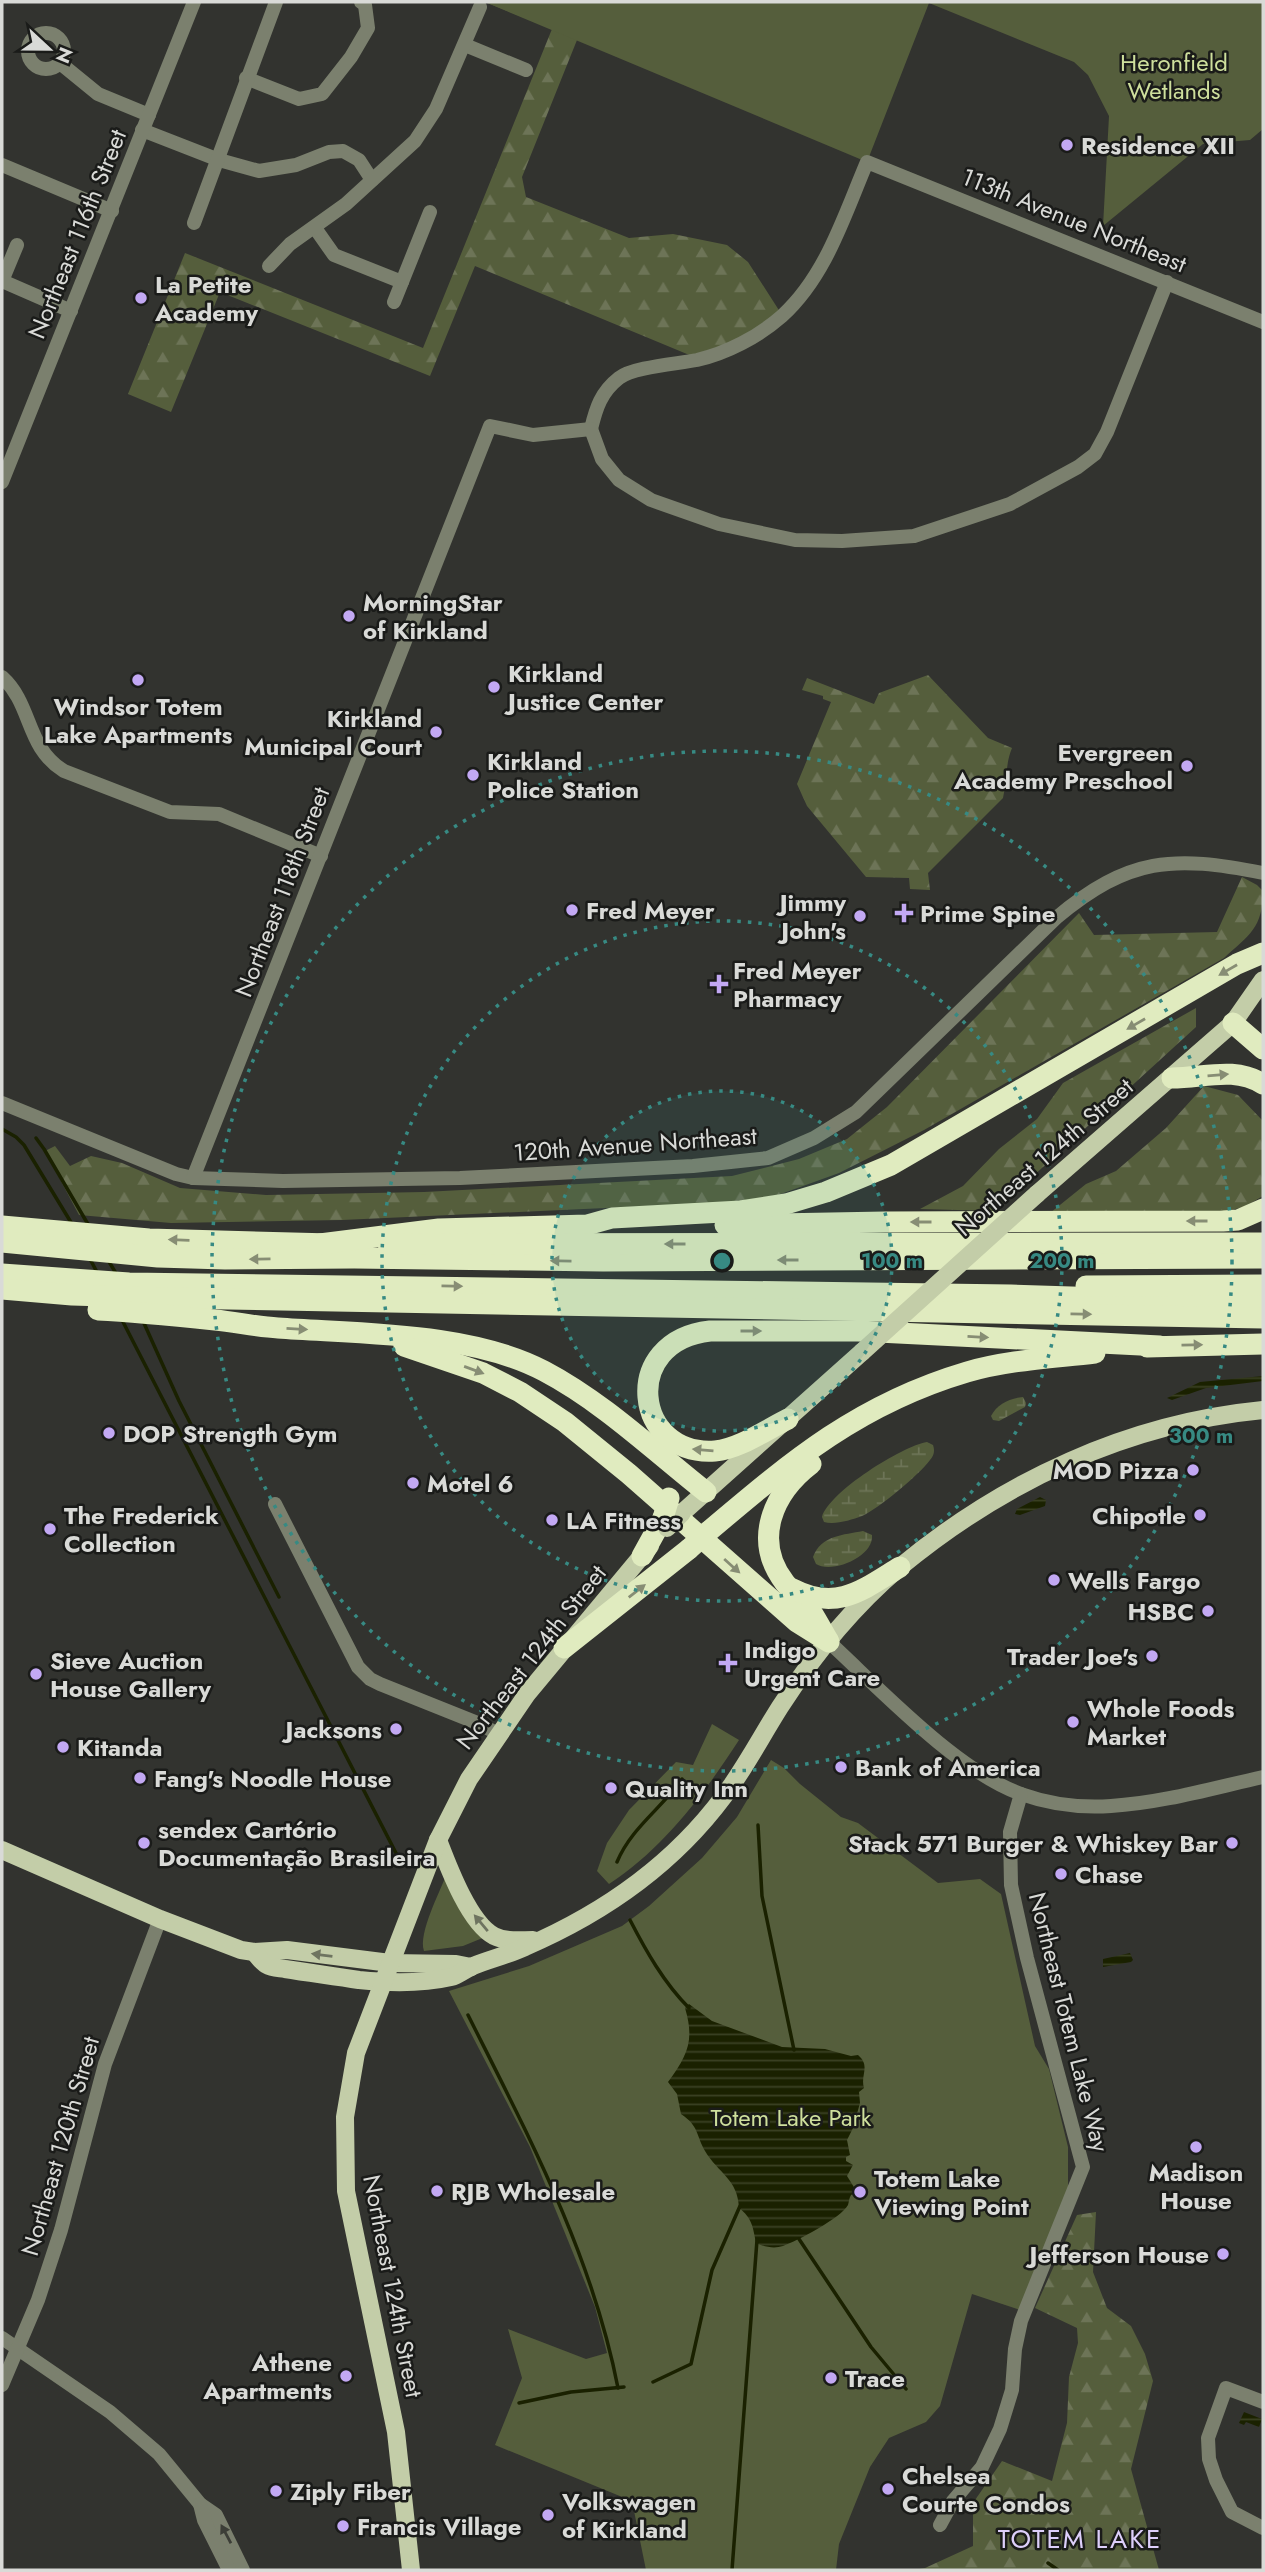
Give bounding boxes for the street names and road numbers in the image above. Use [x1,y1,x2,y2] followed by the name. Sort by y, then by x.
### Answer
[19,124,135,344] street label: Northeast 116th Street
[956,159,1192,281] street label: 113th Avenue Northeast
[226,782,338,1002] street label: Northeast 118th Street
[947,1069,1141,1244] street label: Northeast 124th Street
[512,1118,758,1170] street label: 120th Avenue Northeast
[448,1557,615,1757] street label: Northeast 124th Street
[1020,1889,1118,2156] street label: Northeast Totem Lake Way
[12,2032,108,2260] street label: Northeast 120th Street
[354,2172,432,2401] street label: Northeast 124th Street

